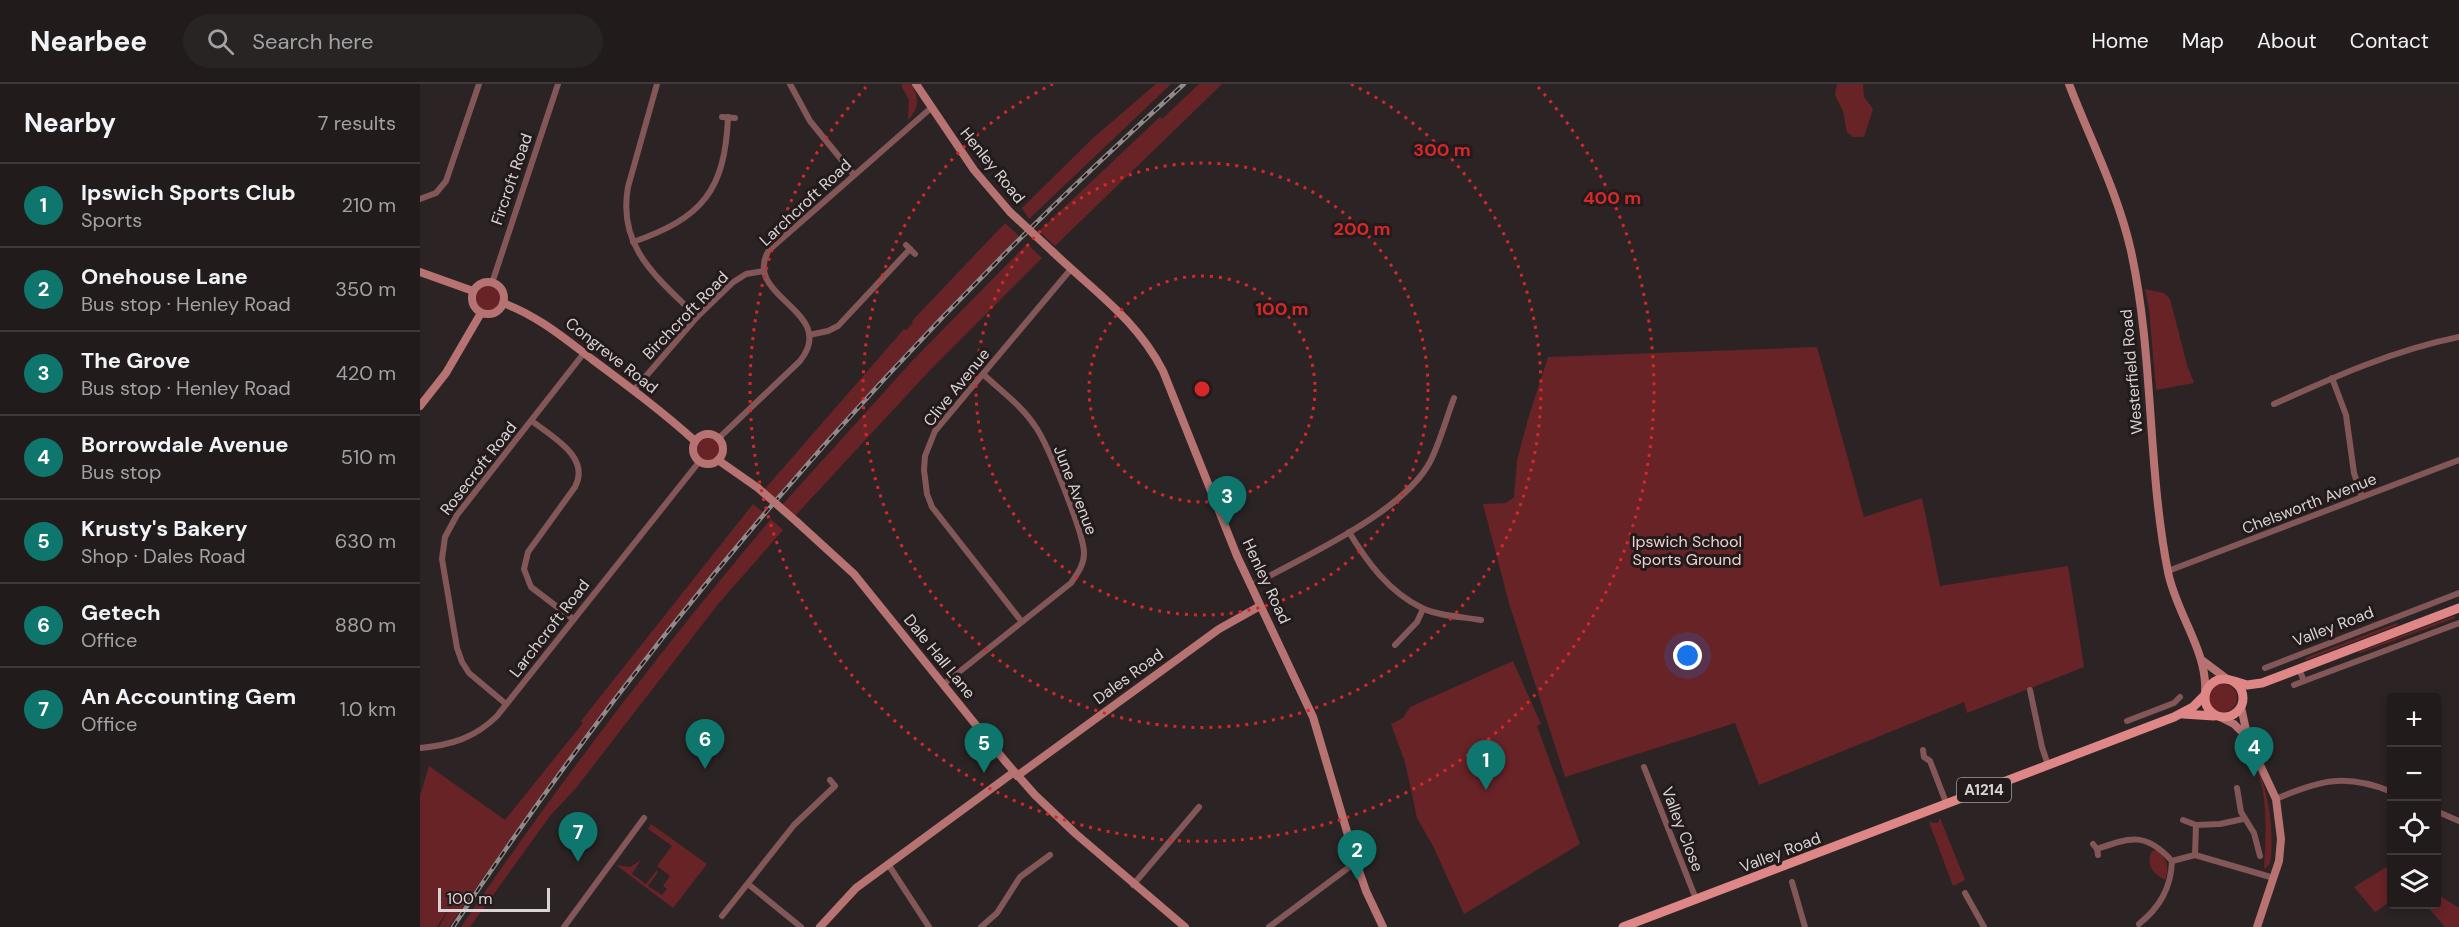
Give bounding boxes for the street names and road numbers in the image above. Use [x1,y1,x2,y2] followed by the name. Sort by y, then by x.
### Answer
[956,123,1030,208] street label: Henley Road
[486,131,537,228] street label: Fircroft Road
[755,154,856,250] street label: Larchcroft Road
[638,267,733,364] street label: Birchcroft Road
[2116,308,2147,435] street label: Westerfield Road
[561,313,662,398] street label: Congreve Road
[918,344,994,431] street label: Clive Avenue
[435,417,521,519] street label: Rosecroft Road
[1049,442,1102,538] street label: June Avenue
[2239,468,2379,539] street label: Chelsworth Avenue
[1238,535,1295,627] street label: Henley Road
[505,575,594,681] street label: Larchcroft Road
[2290,601,2377,651] street label: Valley Road
[899,610,980,703] street label: Dale Hall Lane
[1089,644,1168,709] street label: Dales Road
[1957,778,2011,802] road number: A1214
[1657,784,1708,875] street label: Valley Close
[1737,827,1824,877] street label: Valley Road

